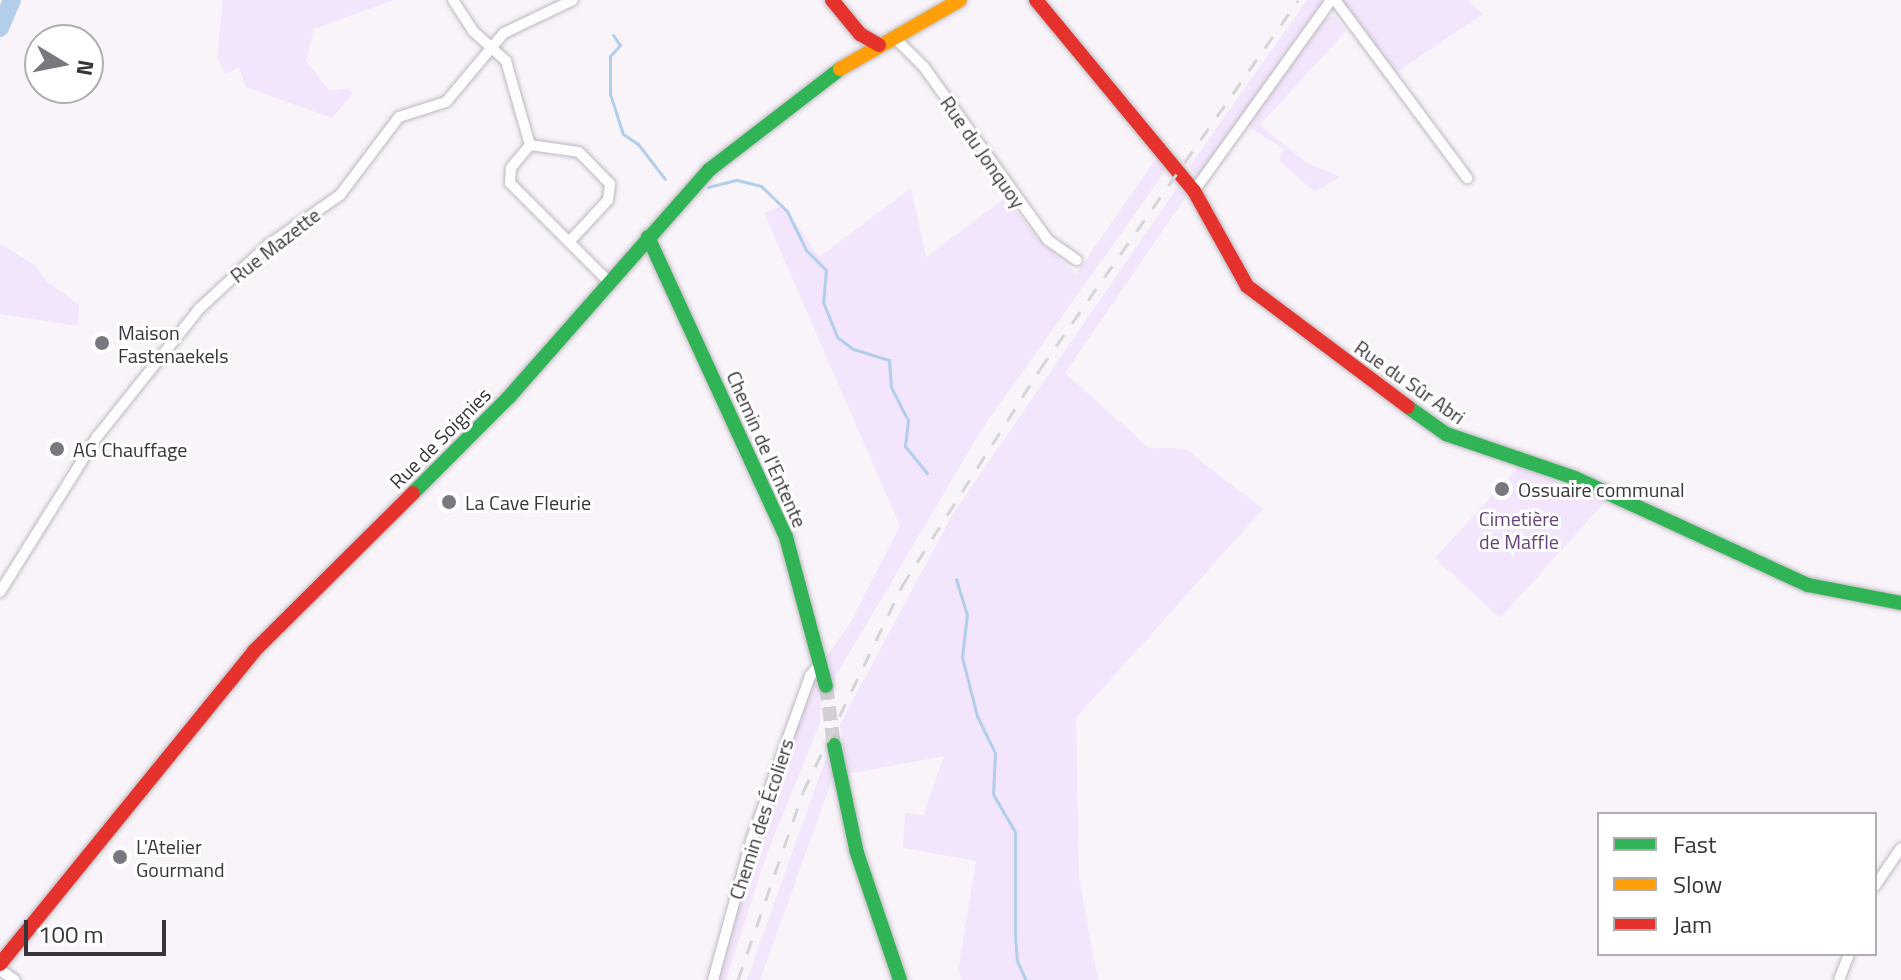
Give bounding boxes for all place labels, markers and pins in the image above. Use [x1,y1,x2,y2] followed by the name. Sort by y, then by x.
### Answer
[118,320,228,367] place label: Maison Fastenaekels
[93,334,111,352] marker: Maison Fastenaekels
[73,437,187,461] place label: AG Chauffage
[48,440,66,458] marker: AG Chauffage
[1518,477,1685,501] place label: Ossuaire communal
[1493,480,1511,498] marker: Ossuaire communal
[465,490,591,514] place label: La Cave Fleurie
[440,493,458,511] marker: La Cave Fleurie
[136,834,224,881] place label: L'Atelier Gourmand
[111,848,129,866] marker: L'Atelier Gourmand

